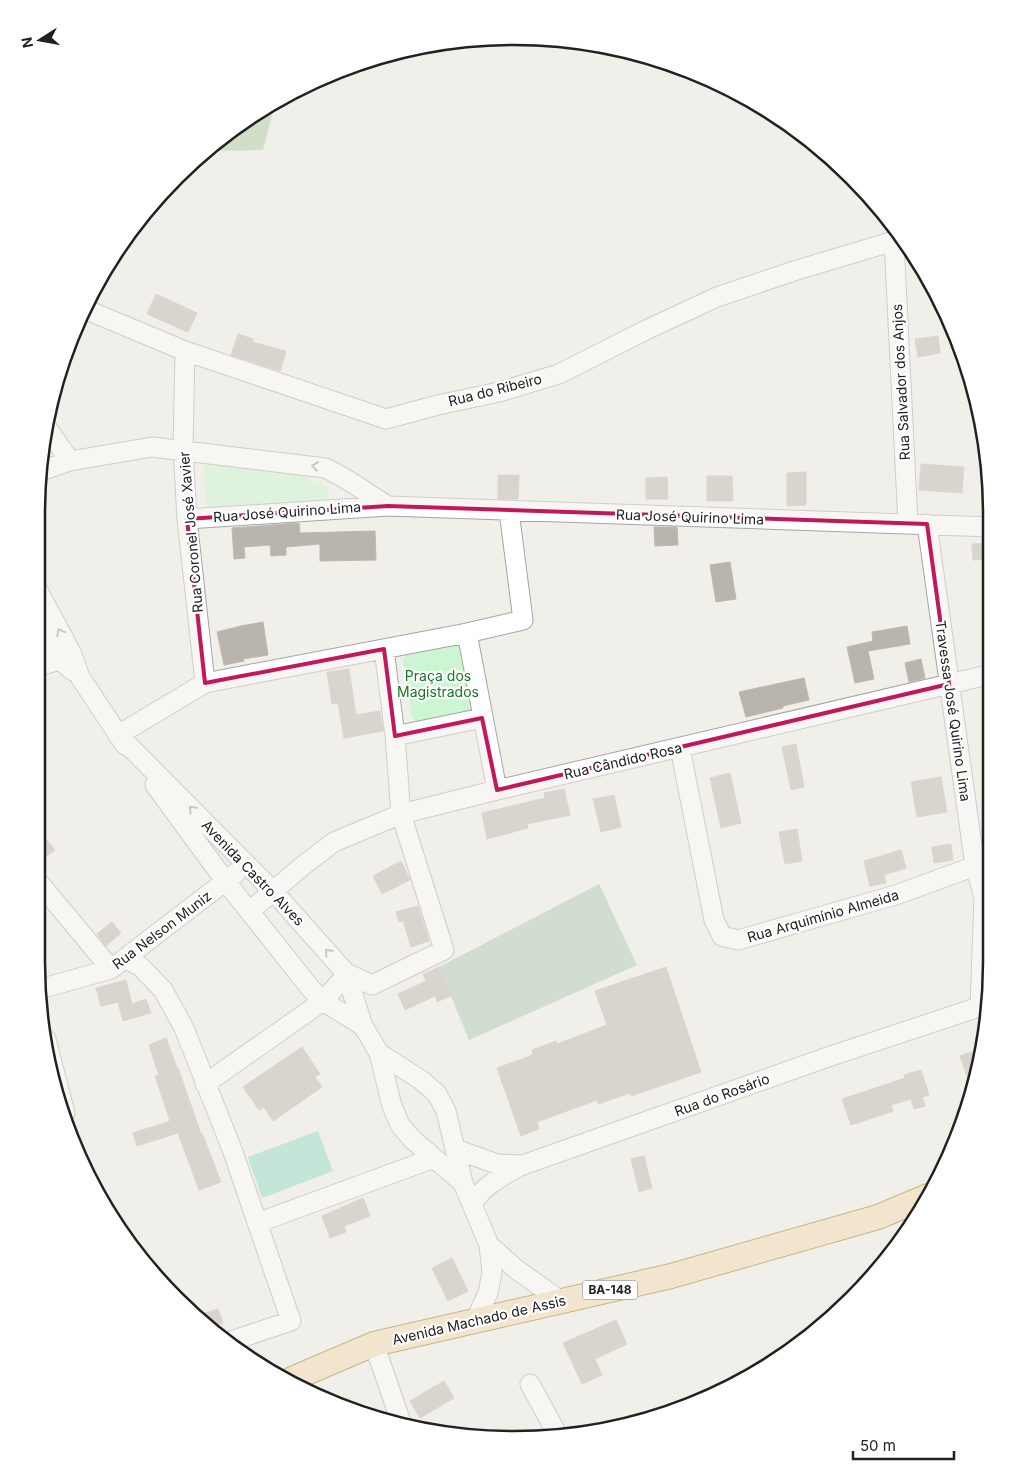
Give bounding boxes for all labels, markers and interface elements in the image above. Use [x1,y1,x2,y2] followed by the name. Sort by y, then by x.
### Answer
[15,15,65,65] north arrow
[17,36,36,49] text: N
[888,303,913,461] street label: Rua Salvador dos Anjos
[446,370,543,409] street label: Rua do Ribeiro
[175,451,206,613] street label: Rua Coronel José Xavier
[311,462,319,472] one-way arrow
[212,498,362,525] street label: Rua José Quirino Lima
[616,505,764,528] street label: Rua José Quirino Lima
[932,619,975,803] street label: Travessa José Quirino Lima
[56,629,66,638] one-way arrow
[397,667,479,700] park label: Praça dos Magistrados
[562,739,684,782] street label: Rua Cândido Rosa
[189,806,198,815] one-way arrow
[199,816,308,929] street label: Avenida Castro Alves
[745,886,901,945] street label: Rua Arquimínio Almeida
[109,887,215,972] street label: Rua Nelson Muniz
[324,949,333,958] one-way arrow
[672,1069,772,1120] street label: Rua do Rosário
[582,1280,638,1300] road number: BA-148
[390,1291,567,1348] street label: Avenida Machado de Assis
[853,1428,954,1460] scale bar
[860,1436,896,1455] text: 50 m

